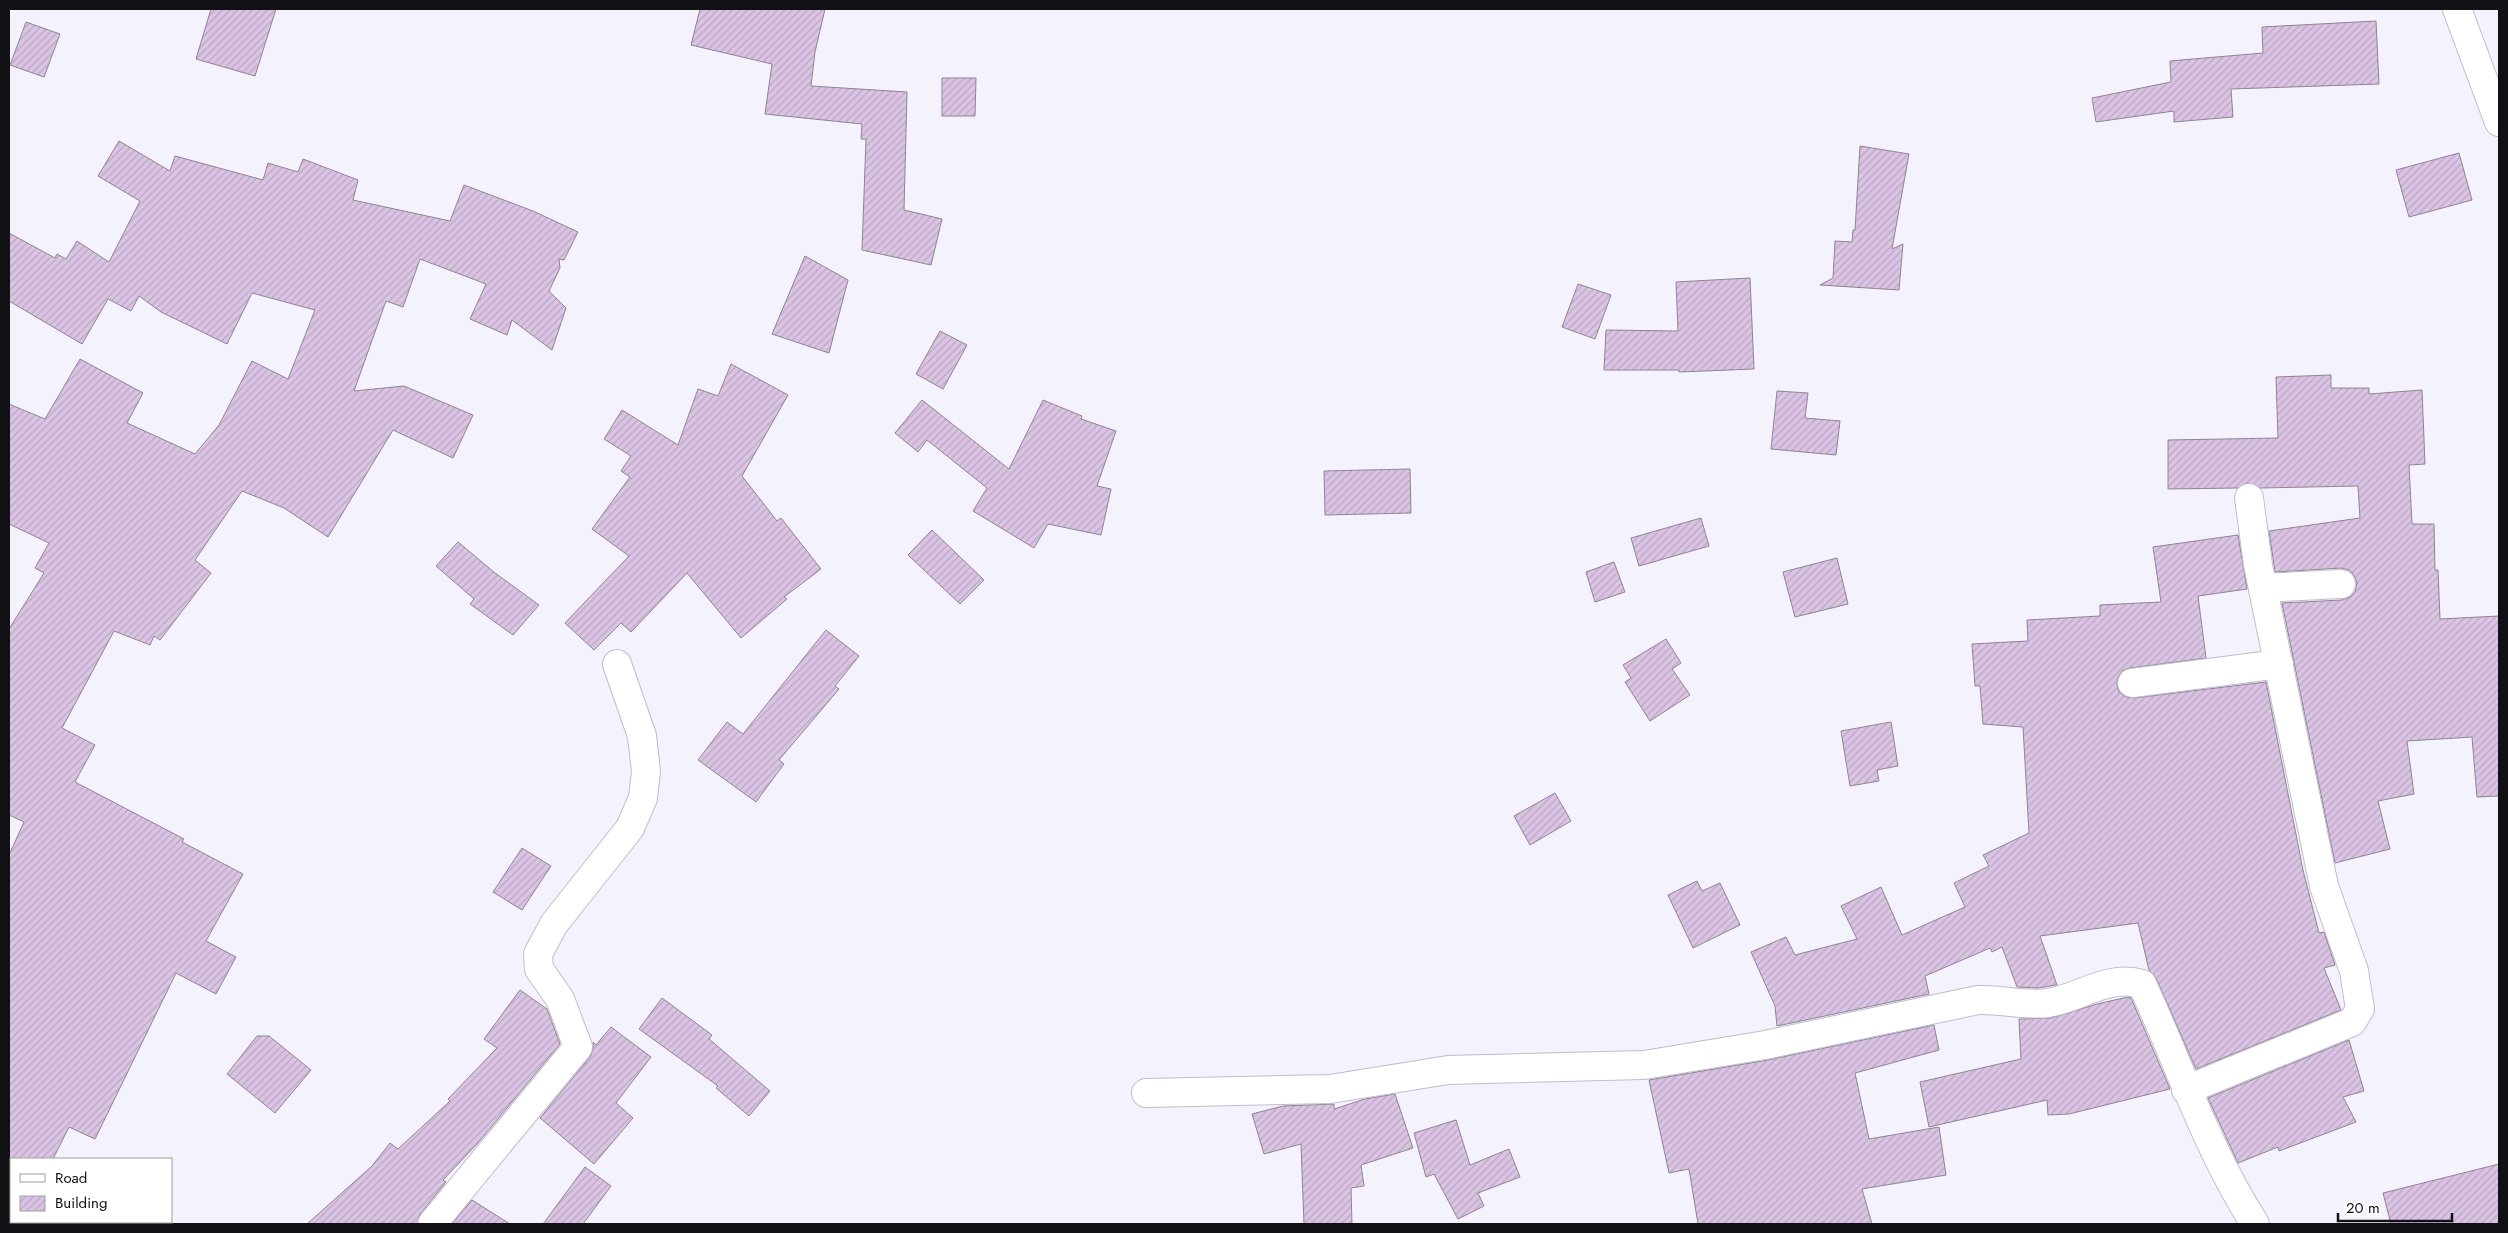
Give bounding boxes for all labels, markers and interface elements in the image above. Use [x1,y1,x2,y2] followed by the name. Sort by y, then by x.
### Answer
[10,1158,172,1223] legend
[55,1167,87,1189] text: Road
[2338,1190,2452,1222] scale bar
[55,1192,107,1214] text: Building
[2346,1197,2380,1219] text: 20 m

